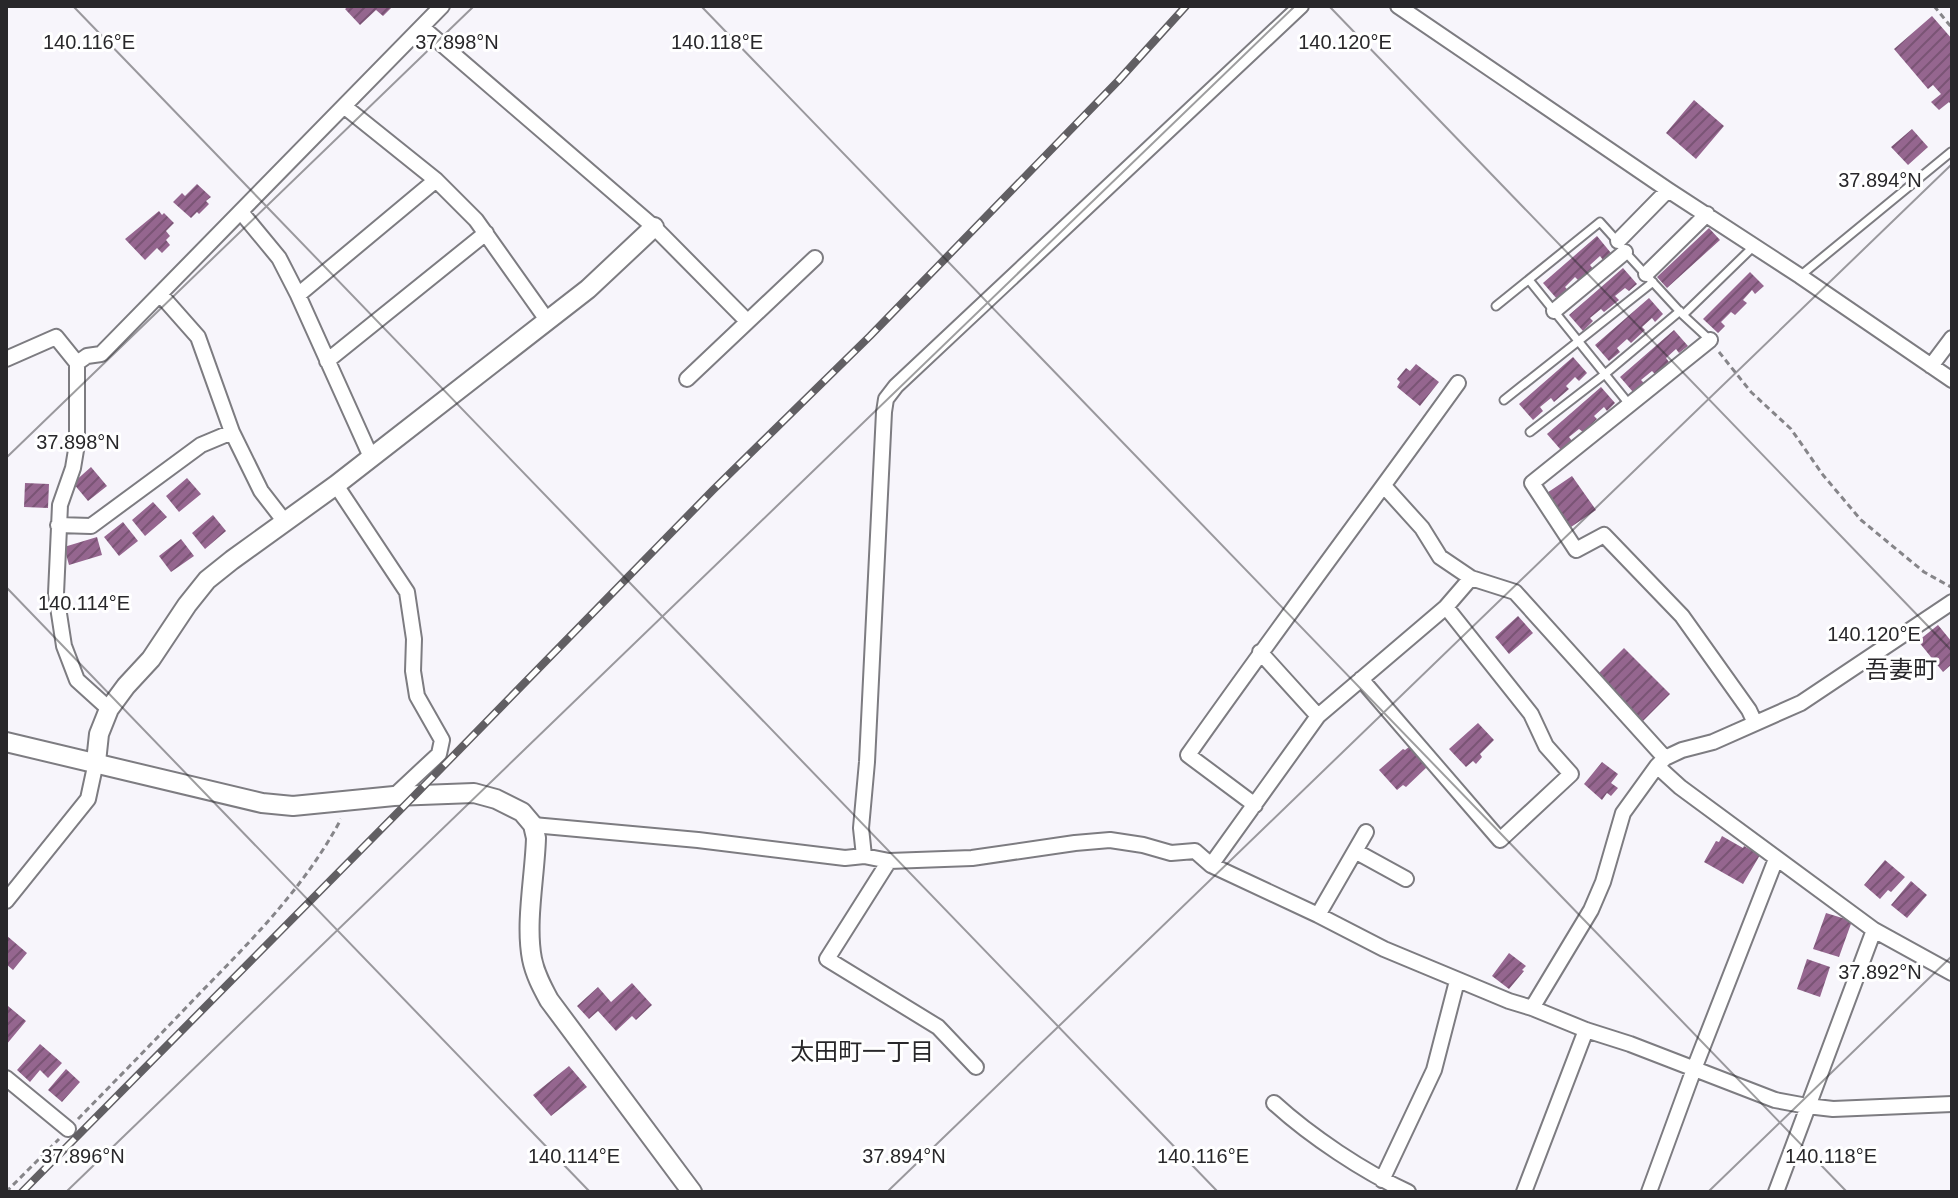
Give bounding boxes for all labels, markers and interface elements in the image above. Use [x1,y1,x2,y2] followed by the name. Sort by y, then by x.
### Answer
[43,31,135,53] text: 140.116°E
[415,31,499,53] text: 37.898°N
[671,31,763,53] text: 140.118°E
[1298,31,1392,53] text: 140.120°E
[1838,169,1922,191] text: 37.894°N
[36,431,120,453] text: 37.898°N
[38,592,130,614] text: 140.114°E
[1827,623,1921,645] text: 140.120°E
[1865,656,1937,683] district label: 吾妻町
[1838,961,1922,983] text: 37.892°N
[790,1038,934,1065] district label: 太田町一丁目
[41,1145,125,1167] text: 37.896°N
[528,1145,620,1167] text: 140.114°E
[862,1145,946,1167] text: 37.894°N
[1157,1145,1249,1167] text: 140.116°E
[1785,1145,1877,1167] text: 140.118°E

